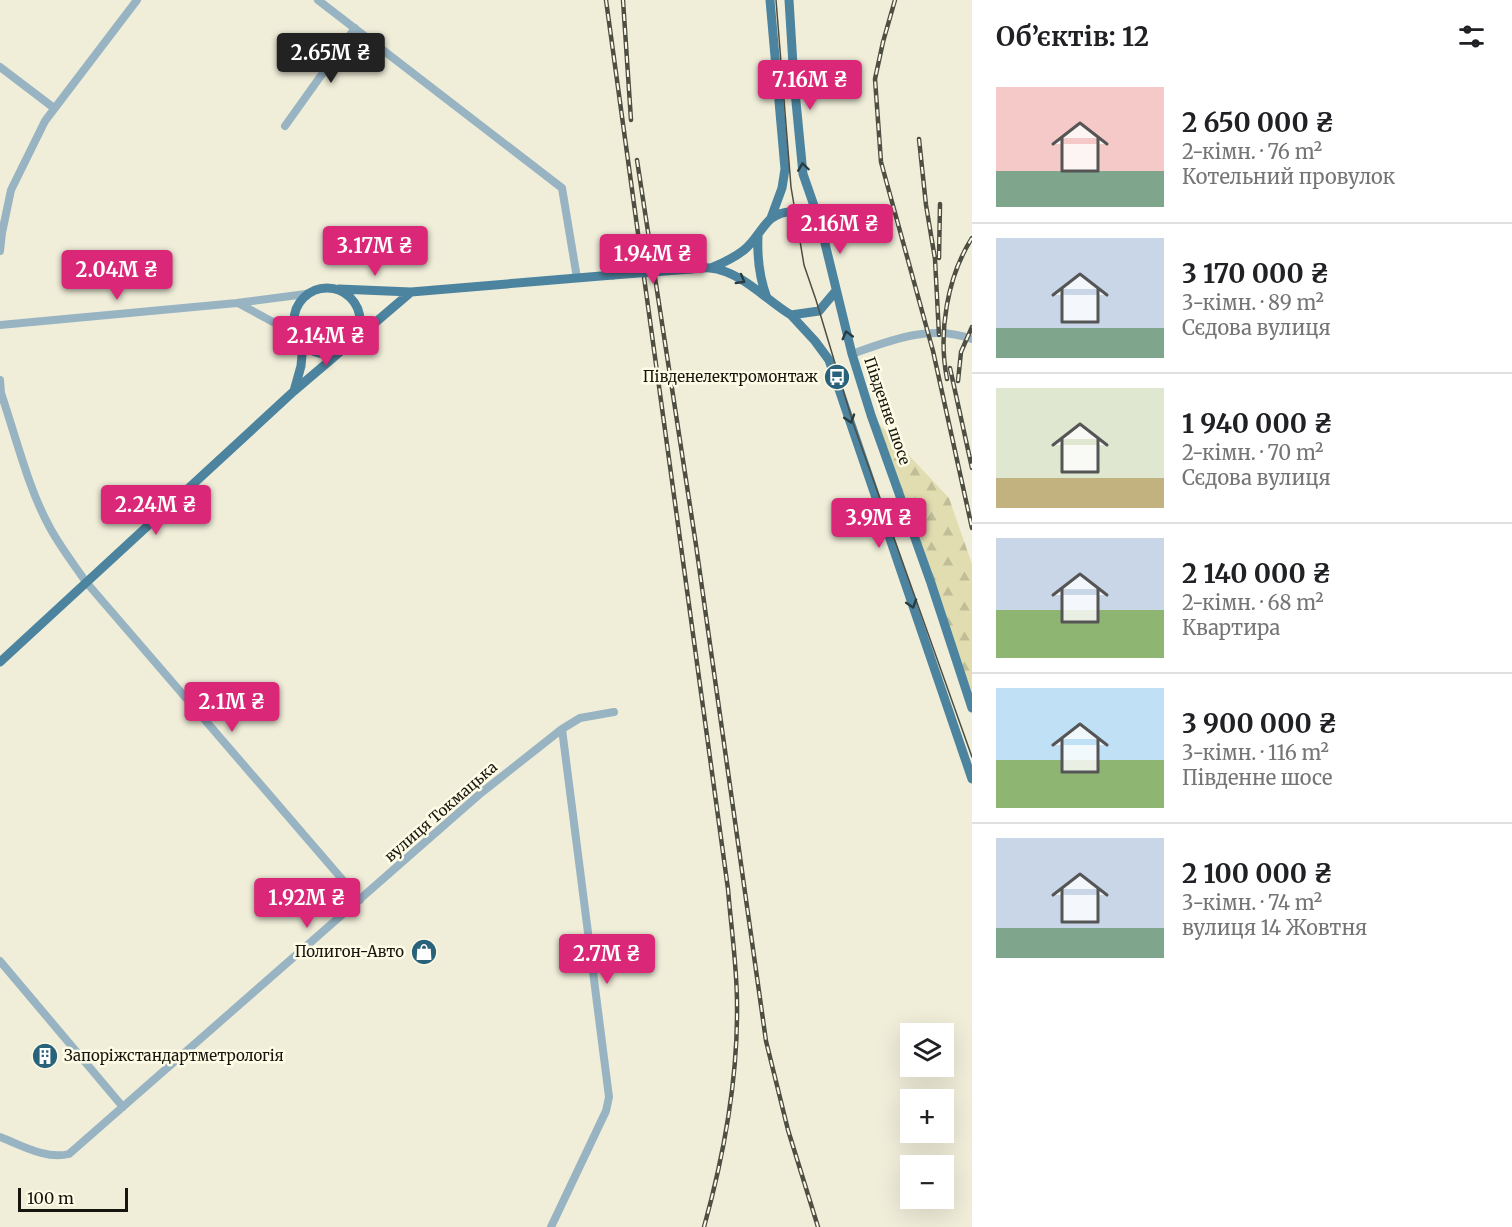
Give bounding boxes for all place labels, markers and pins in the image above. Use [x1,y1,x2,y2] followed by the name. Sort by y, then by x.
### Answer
[276,33,386,84] pin: 2.65M ₴
[755,60,865,111] pin: 7.16M ₴
[785,204,895,255] pin: 2.16M ₴
[320,226,430,277] pin: 3.17M ₴
[598,234,708,285] pin: 1.94M ₴
[62,250,172,301] pin: 2.04M ₴
[271,316,381,367] pin: 2.14M ₴
[822,362,852,392] bus stop icon: Південелектромонтаж
[643,367,818,386] place label: Південелектромонтаж
[101,485,211,536] pin: 2.24M ₴
[830,498,928,549] pin: 3.9M ₴
[183,682,281,733] pin: 2.1M ₴
[252,878,362,929] pin: 1.92M ₴
[558,934,656,985] pin: 2.7M ₴
[409,937,439,967] shop icon: Полигон-Авто
[295,942,404,961] place label: Полигон-Авто
[30,1041,60,1071] building icon: Запоріжстандартметрологія
[64,1046,284,1065] place label: Запоріжстандартметрологія

